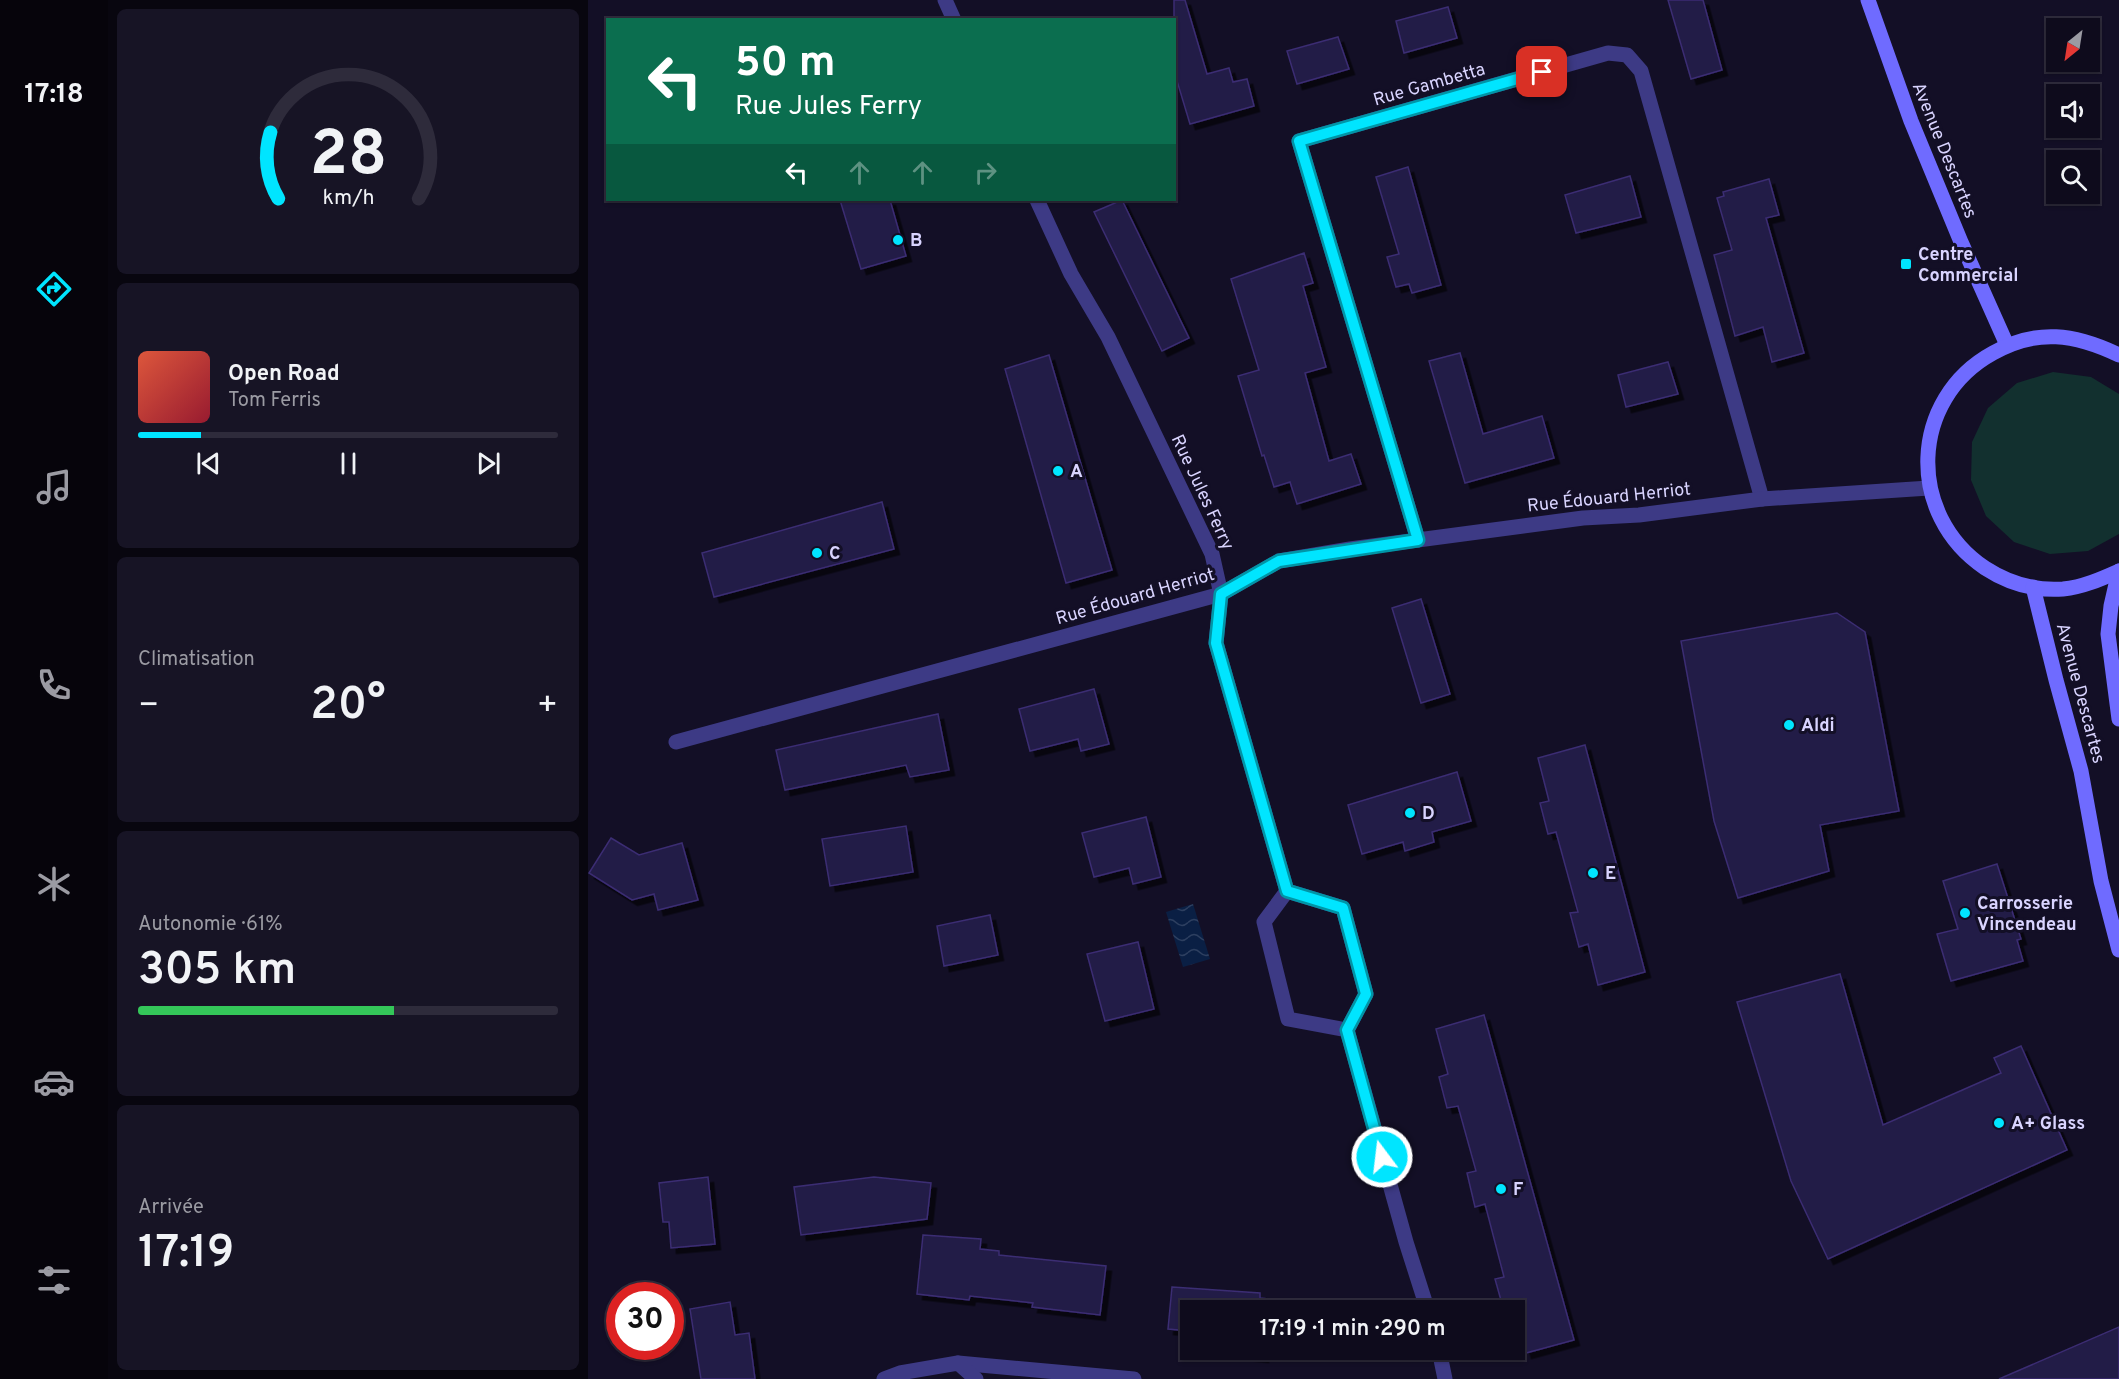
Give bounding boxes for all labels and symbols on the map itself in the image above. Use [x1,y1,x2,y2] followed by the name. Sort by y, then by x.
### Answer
[2046,18,2100,72] north arrow
[1516,46,1567,97] pin
[1371,58,1488,112] street label: Rue Gambetta
[1906,79,1981,222] street label: Avenue Descartes
[910,230,922,253] place label: B
[891,233,905,247] marker: B
[1918,244,2018,288] place label: Centre Commercial
[1899,257,1913,271] marker: Centre Commercial
[1165,431,1238,554] street label: Rue Jules Ferry
[1070,461,1083,484] place label: A
[1051,464,1065,478] marker: A
[1526,476,1692,519] street label: Rue Édouard Herriot
[829,543,841,566] place label: C
[810,546,824,560] marker: C
[1053,562,1218,631] street label: Rue Édouard Herriot
[2050,621,2109,766] street label: Avenue Descartes
[1801,715,1835,738] place label: Aldi
[1782,718,1796,732] marker: Aldi
[1422,803,1435,826] place label: D
[1403,806,1417,820] marker: D
[1605,863,1616,886] place label: E
[1586,866,1600,880] marker: E
[1977,893,2077,937] place label: Carrosserie Vincendeau
[1958,906,1972,920] marker: Carrosserie Vincendeau
[2011,1113,2085,1136] place label: A+ Glass
[1992,1116,2006,1130] marker: A+ Glass
[1350,1125,1414,1189] position arrow
[1513,1179,1523,1202] place label: F
[1494,1182,1508,1196] marker: F
[606,1282,684,1360] speed limit sign: 30

